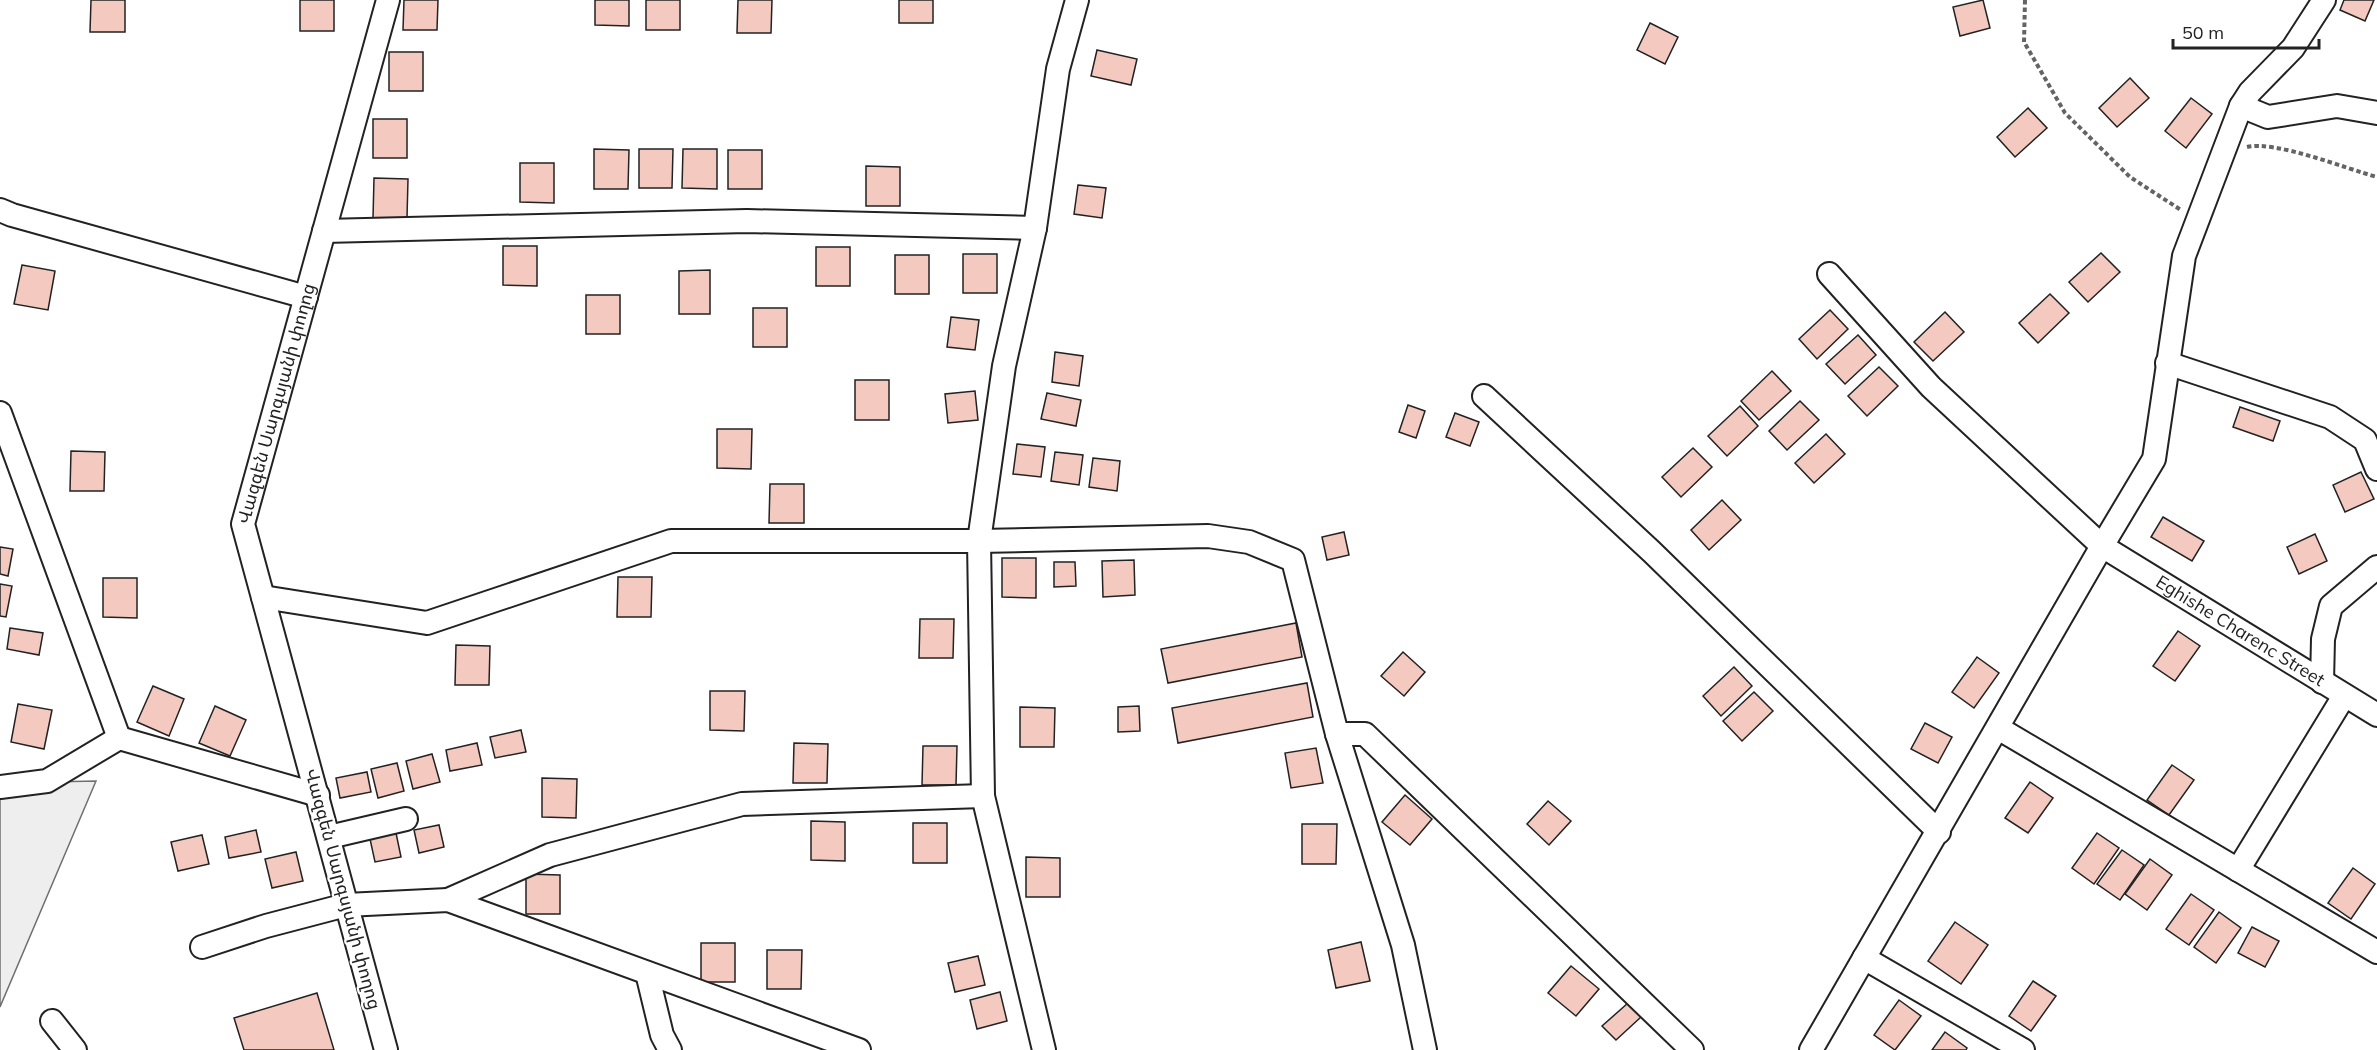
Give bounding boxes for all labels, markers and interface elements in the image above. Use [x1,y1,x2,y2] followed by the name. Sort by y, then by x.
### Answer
[2173,12,2318,50] scale bar
[2182,21,2224,44] text: 50 m
[232,281,320,526] street label: Վազգեն Սարգսյանի փողոց
[2152,570,2329,691] street label: Eghishe Charenc Street
[300,766,387,1012] street label: Վազգեն Սարգսյանի փողոց

